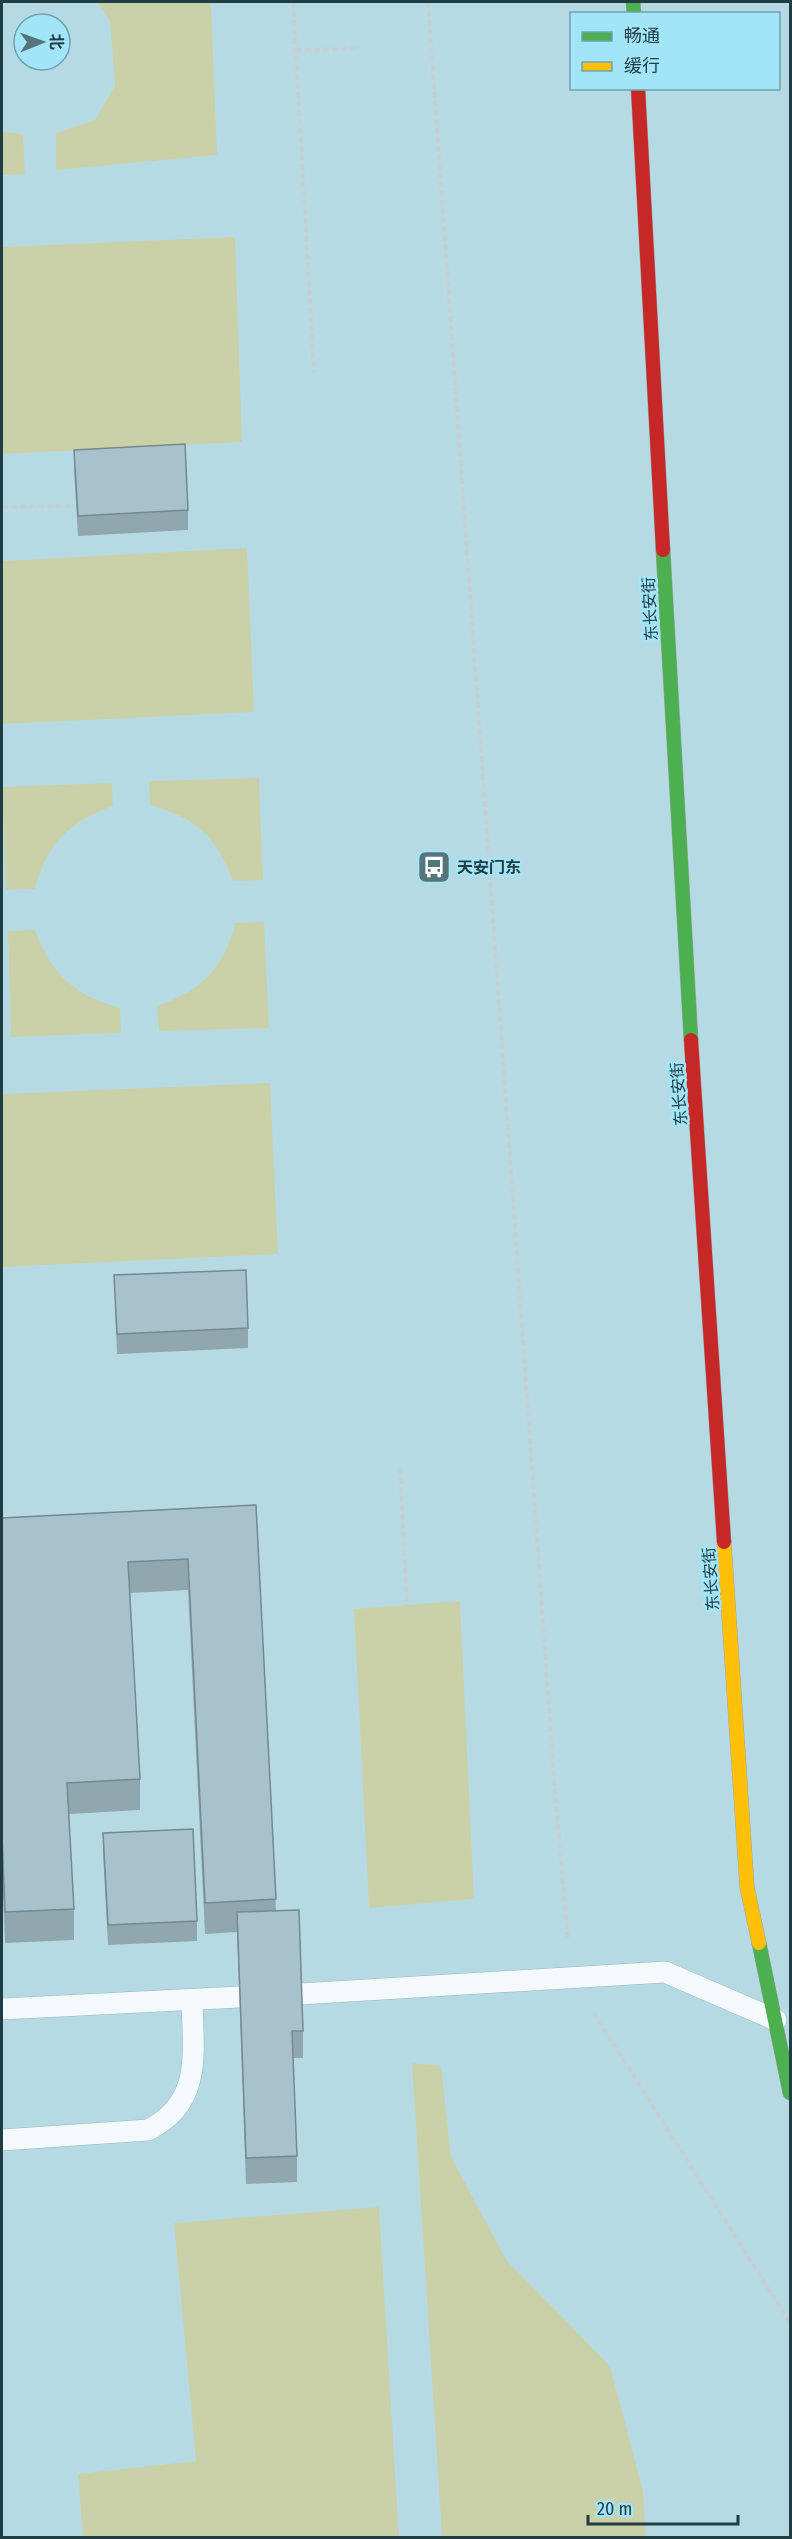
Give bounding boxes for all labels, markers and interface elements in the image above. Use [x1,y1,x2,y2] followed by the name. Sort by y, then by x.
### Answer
[12,12,72,72] north arrow
[570,12,780,90] legend
[624,25,660,47] text: 畅通
[47,34,66,50] text: 北
[624,55,660,77] text: 缓行
[639,577,661,641] street label: 东长安街
[416,849,452,885] bus stop icon: 天安门东
[457,858,521,877] place label: 天安门东
[667,1061,691,1127] street label: 东长安街
[699,1546,723,1612] street label: 东长安街
[588,2488,738,2526] scale bar
[597,2498,632,2520] text: 20 m

